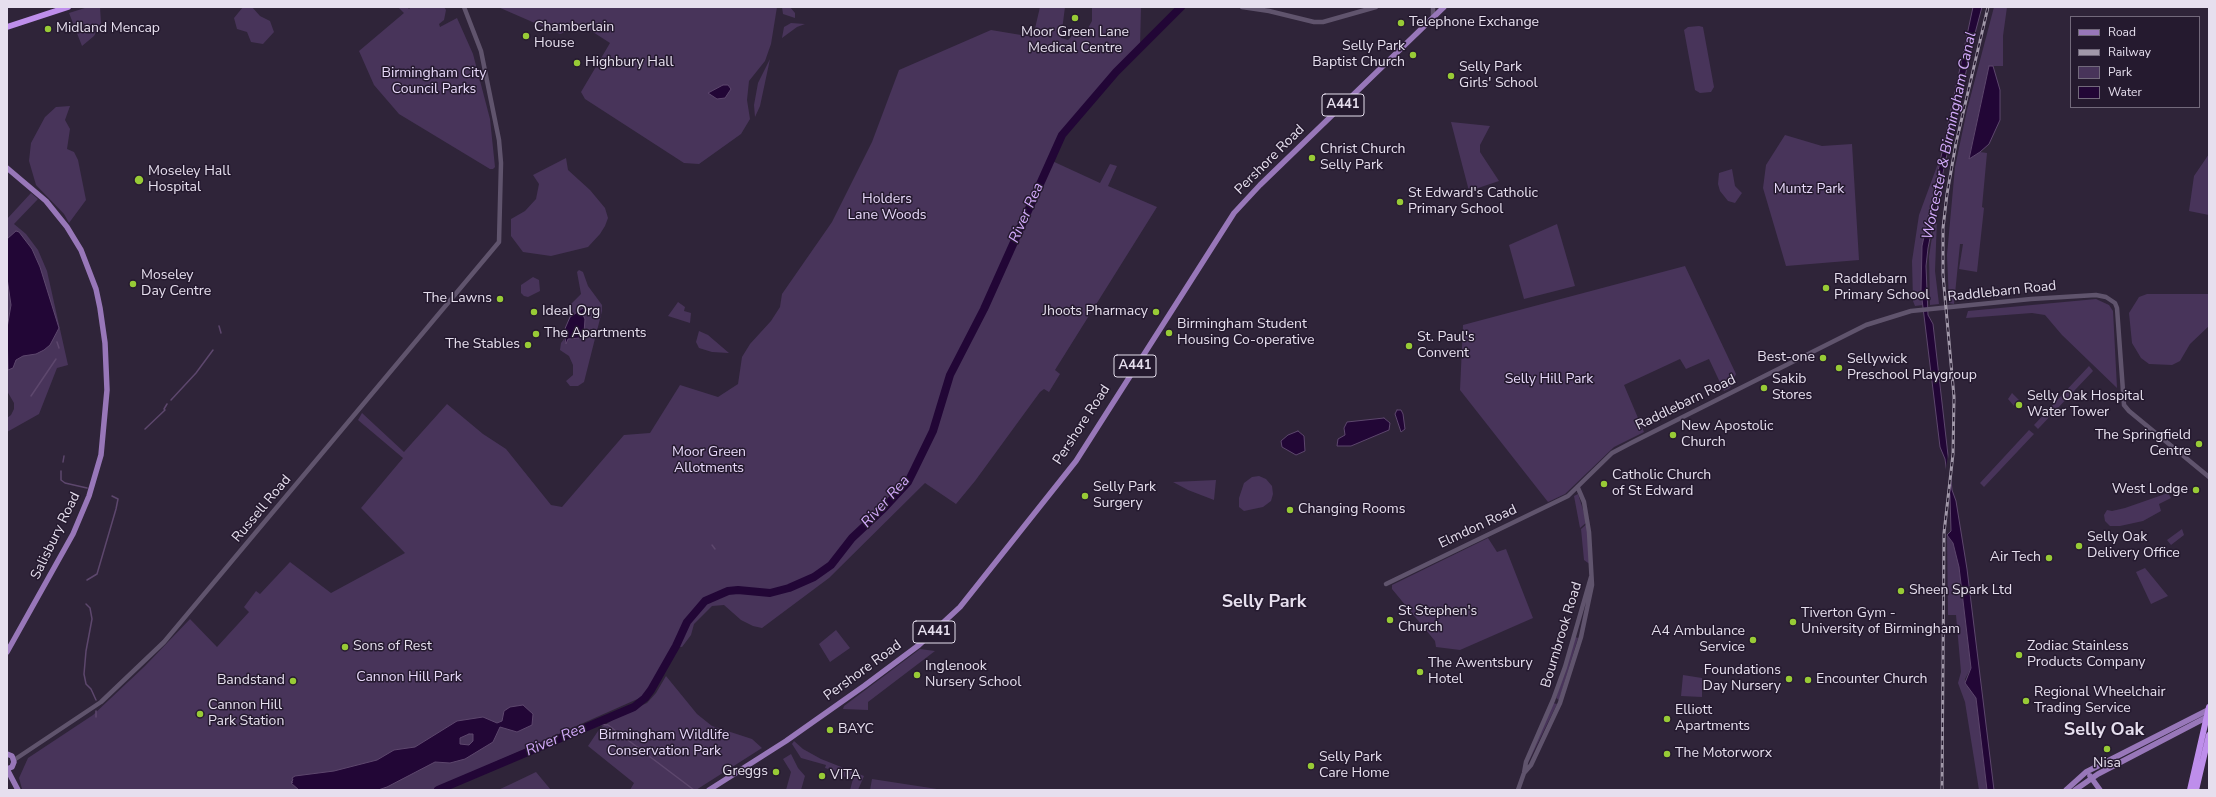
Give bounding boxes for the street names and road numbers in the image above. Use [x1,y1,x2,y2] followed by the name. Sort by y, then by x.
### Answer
[1322,94,1364,116] road number: A441
[1232,122,1308,198] street label: Pershore Road
[1947,278,2057,306] street label: Raddlebarn Road
[1114,355,1156,377] road number: A441
[1633,371,1739,435] street label: Raddlebarn Road
[1050,382,1114,468] street label: Pershore Road
[229,472,295,546] street label: Russell Road
[28,490,84,582] street label: Salisbury Road
[1436,502,1520,552] street label: Elmdon Road
[1538,580,1586,690] street label: Bournbrook Road
[913,621,955,643] road number: A441
[821,637,905,705] street label: Pershore Road

